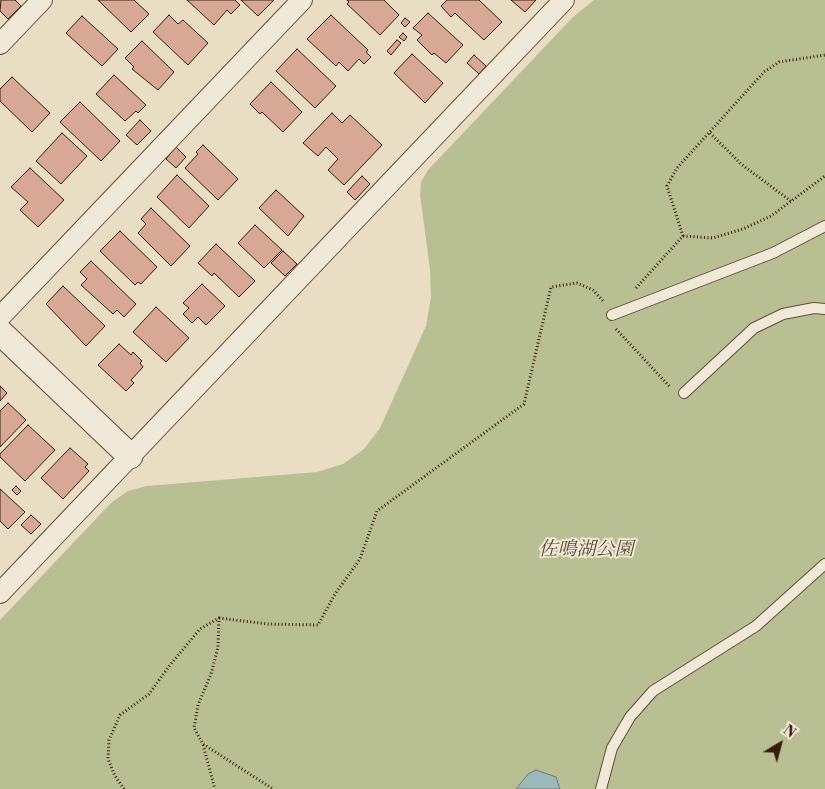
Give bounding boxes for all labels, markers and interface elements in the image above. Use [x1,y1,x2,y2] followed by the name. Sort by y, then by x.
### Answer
[539,539,633,561] park label: 佐鳴湖公園
[755,719,805,769] north arrow
[779,721,799,743] text: N

